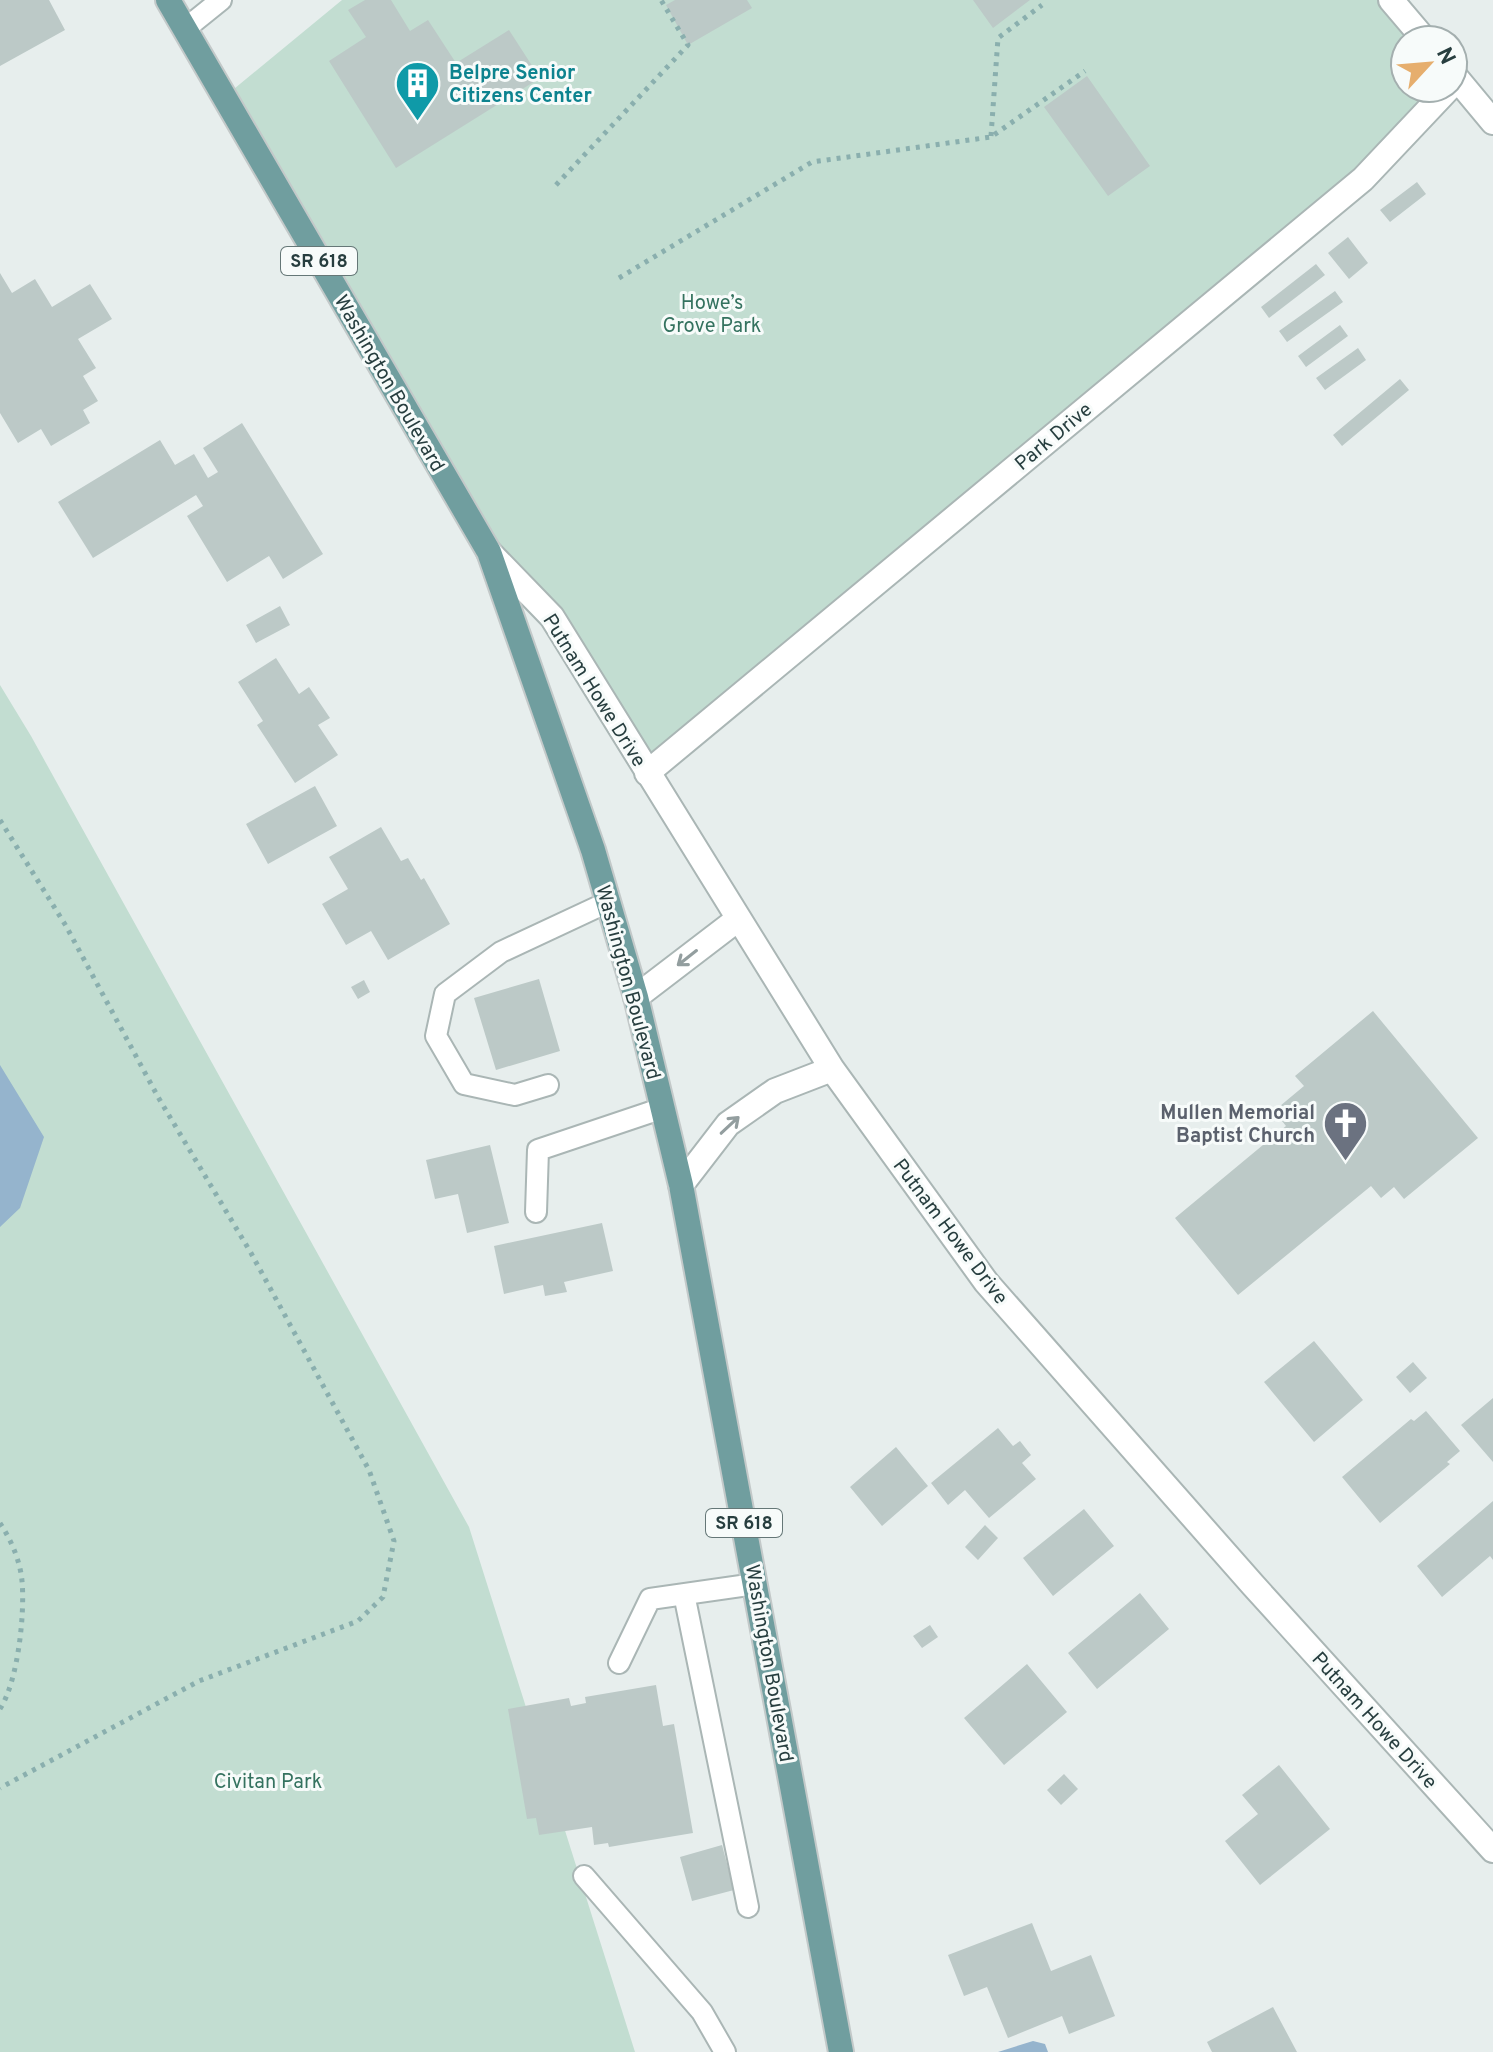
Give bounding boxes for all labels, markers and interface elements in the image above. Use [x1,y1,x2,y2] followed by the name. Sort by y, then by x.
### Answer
[1389,24,1469,104] north arrow
[1429,43,1460,69] text: N
[394,60,442,123] building icon: Belpre Senior Citizens Center
[449,61,593,110] place label: Belpre Senior Citizens Center
[281,247,357,275] road number: SR 618
[327,291,450,477] street label: Washington Boulevard
[663,291,761,340] park label: Howe’s Grove Park
[1010,398,1098,478] street label: Park Drive
[536,610,651,773] street label: Putnam Howe Drive
[589,882,666,1083] street label: Washington Boulevard
[677,949,698,966] one-way arrow
[1322,1099,1370,1162] church icon: Mullen Memorial Baptist Church
[1160,1101,1315,1150] place label: Mullen Memorial Baptist Church
[720,1117,740,1135] one-way arrow
[886,1154,1013,1310] street label: Putnam Howe Drive
[706,1509,782,1537] road number: SR 618
[738,1563,798,1764] street label: Washington Boulevard
[1305,1647,1442,1795] street label: Putnam Howe Drive
[214,1770,322,1796] park label: Civitan Park

